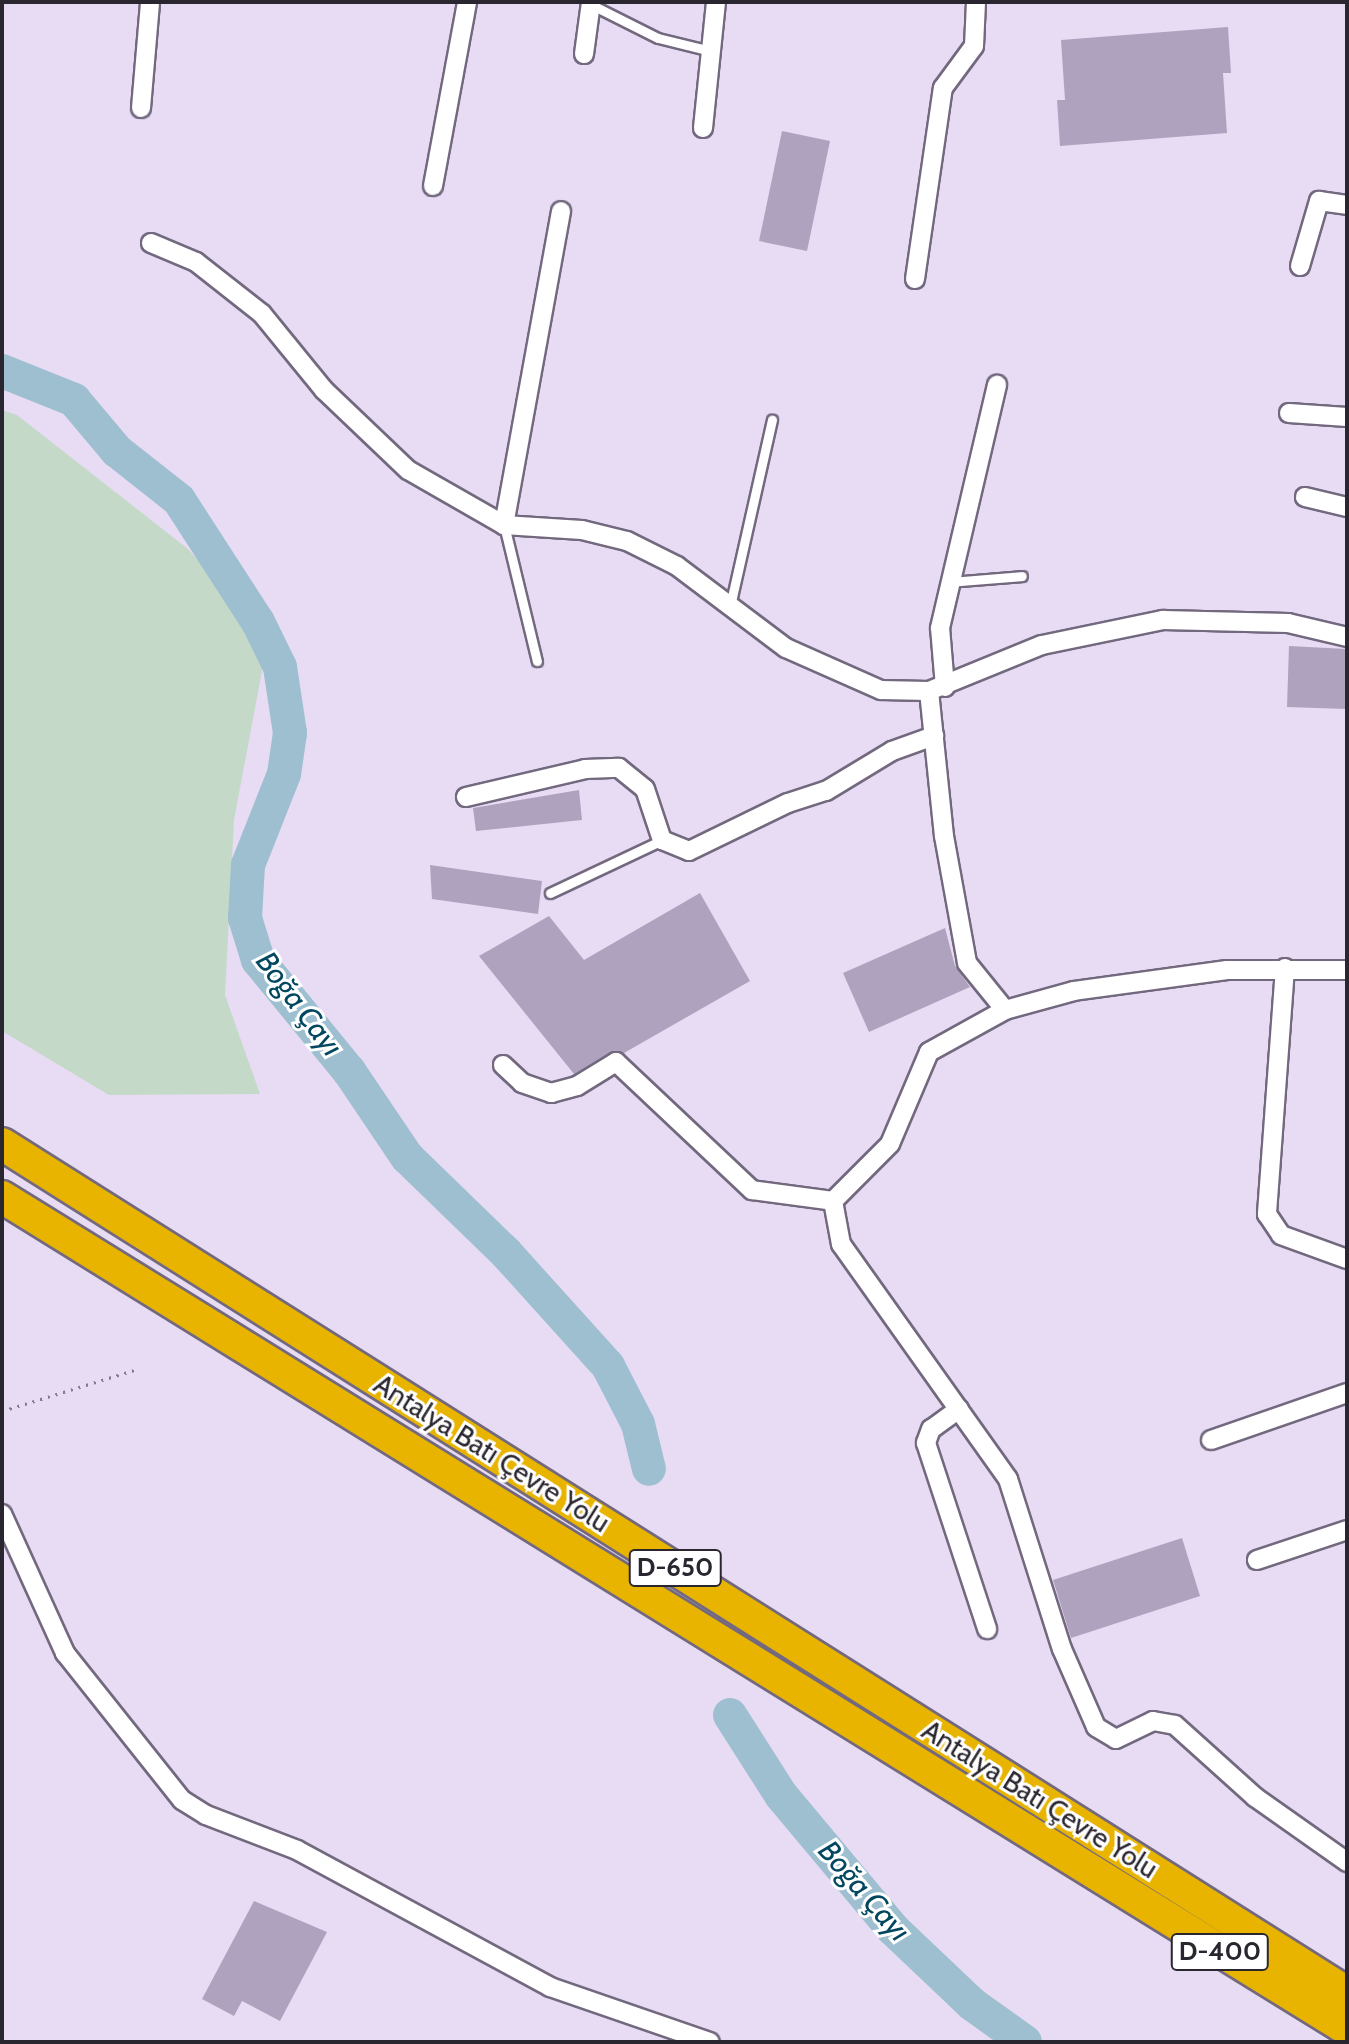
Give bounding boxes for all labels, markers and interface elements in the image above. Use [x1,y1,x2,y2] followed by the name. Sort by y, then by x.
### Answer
[248,945,350,1063] water label: Boğa Çayı
[368,1367,616,1539] street label: Antalya Batı Çevre Yolu
[627,1546,723,1590] road number: D-650
[916,1713,1164,1885] street label: Antalya Batı Çevre Yolu
[811,1833,917,1949] water label: Boğa Çayı
[1170,1930,1270,1974] road number: D-400

